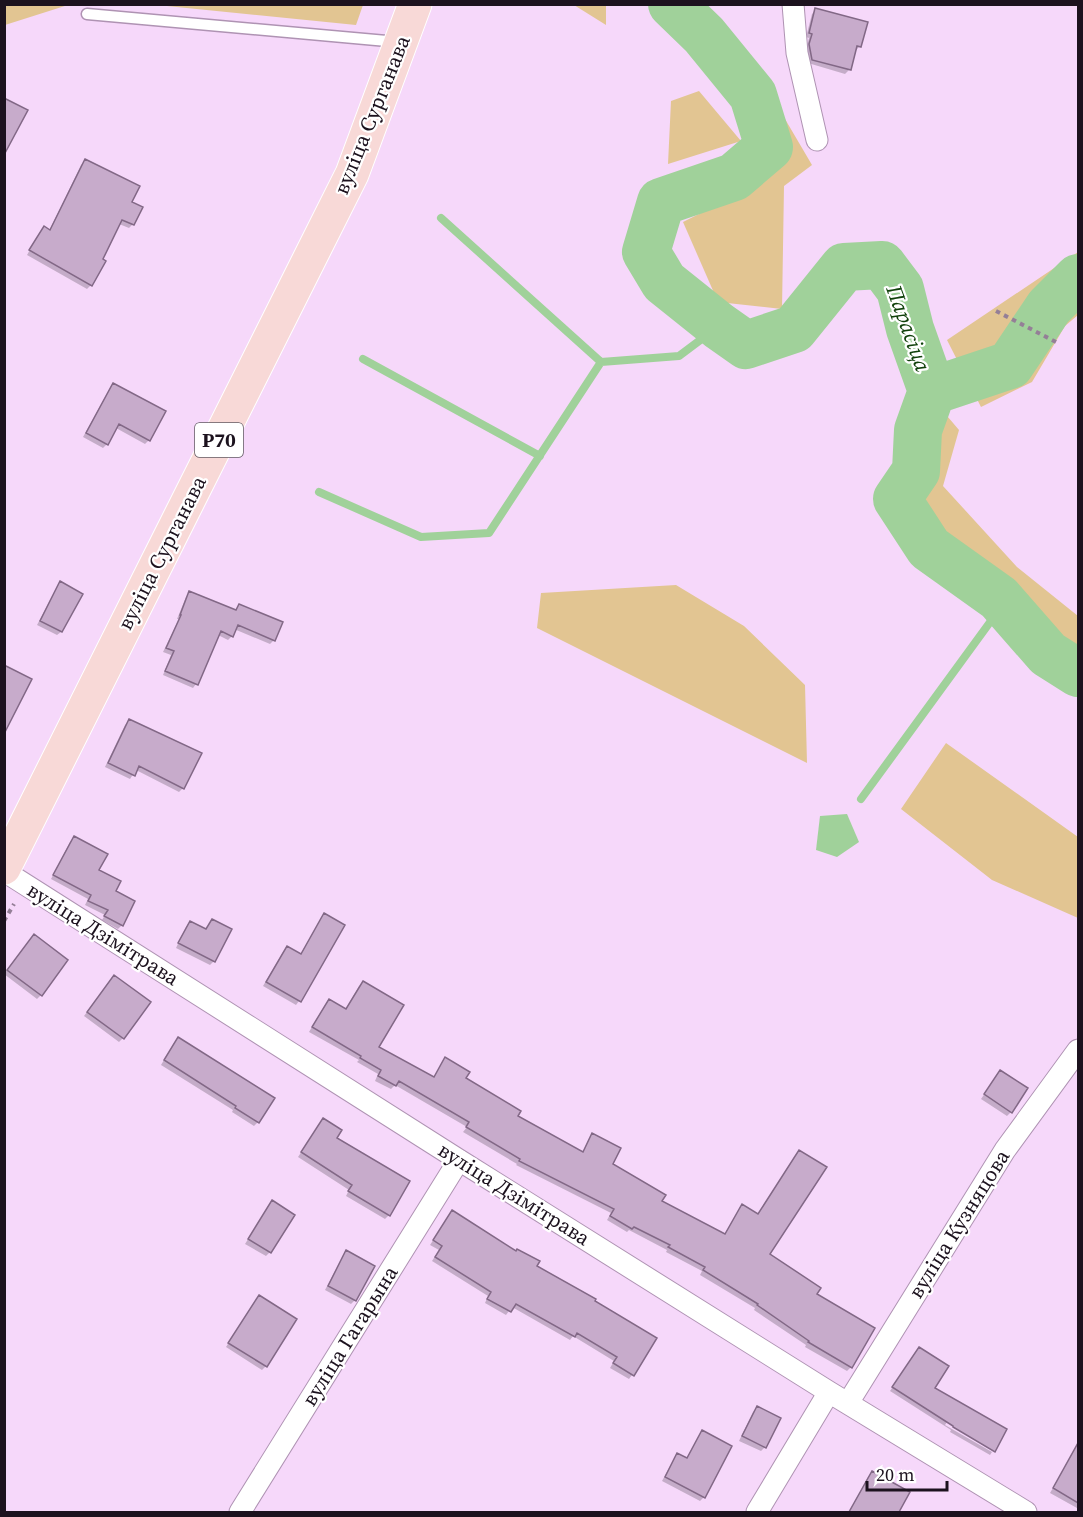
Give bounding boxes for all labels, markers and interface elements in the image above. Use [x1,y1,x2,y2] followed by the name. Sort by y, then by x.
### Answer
[326,31,417,199] street label: вуліца Сурганава
[879,280,939,376] water label: Парасіца
[195,423,243,457] road number: Р70
[110,471,213,635] street label: вуліца Сурганава
[22,875,185,992] street label: вуліца Дзімітрава
[433,1135,596,1252] street label: вуліца Дзімітрава
[901,1143,1016,1304] street label: вуліца Кузняцова
[295,1260,405,1412] street label: вуліца Гагарына
[867,1454,946,1492] scale bar
[876,1462,914,1487] text: 20 m

